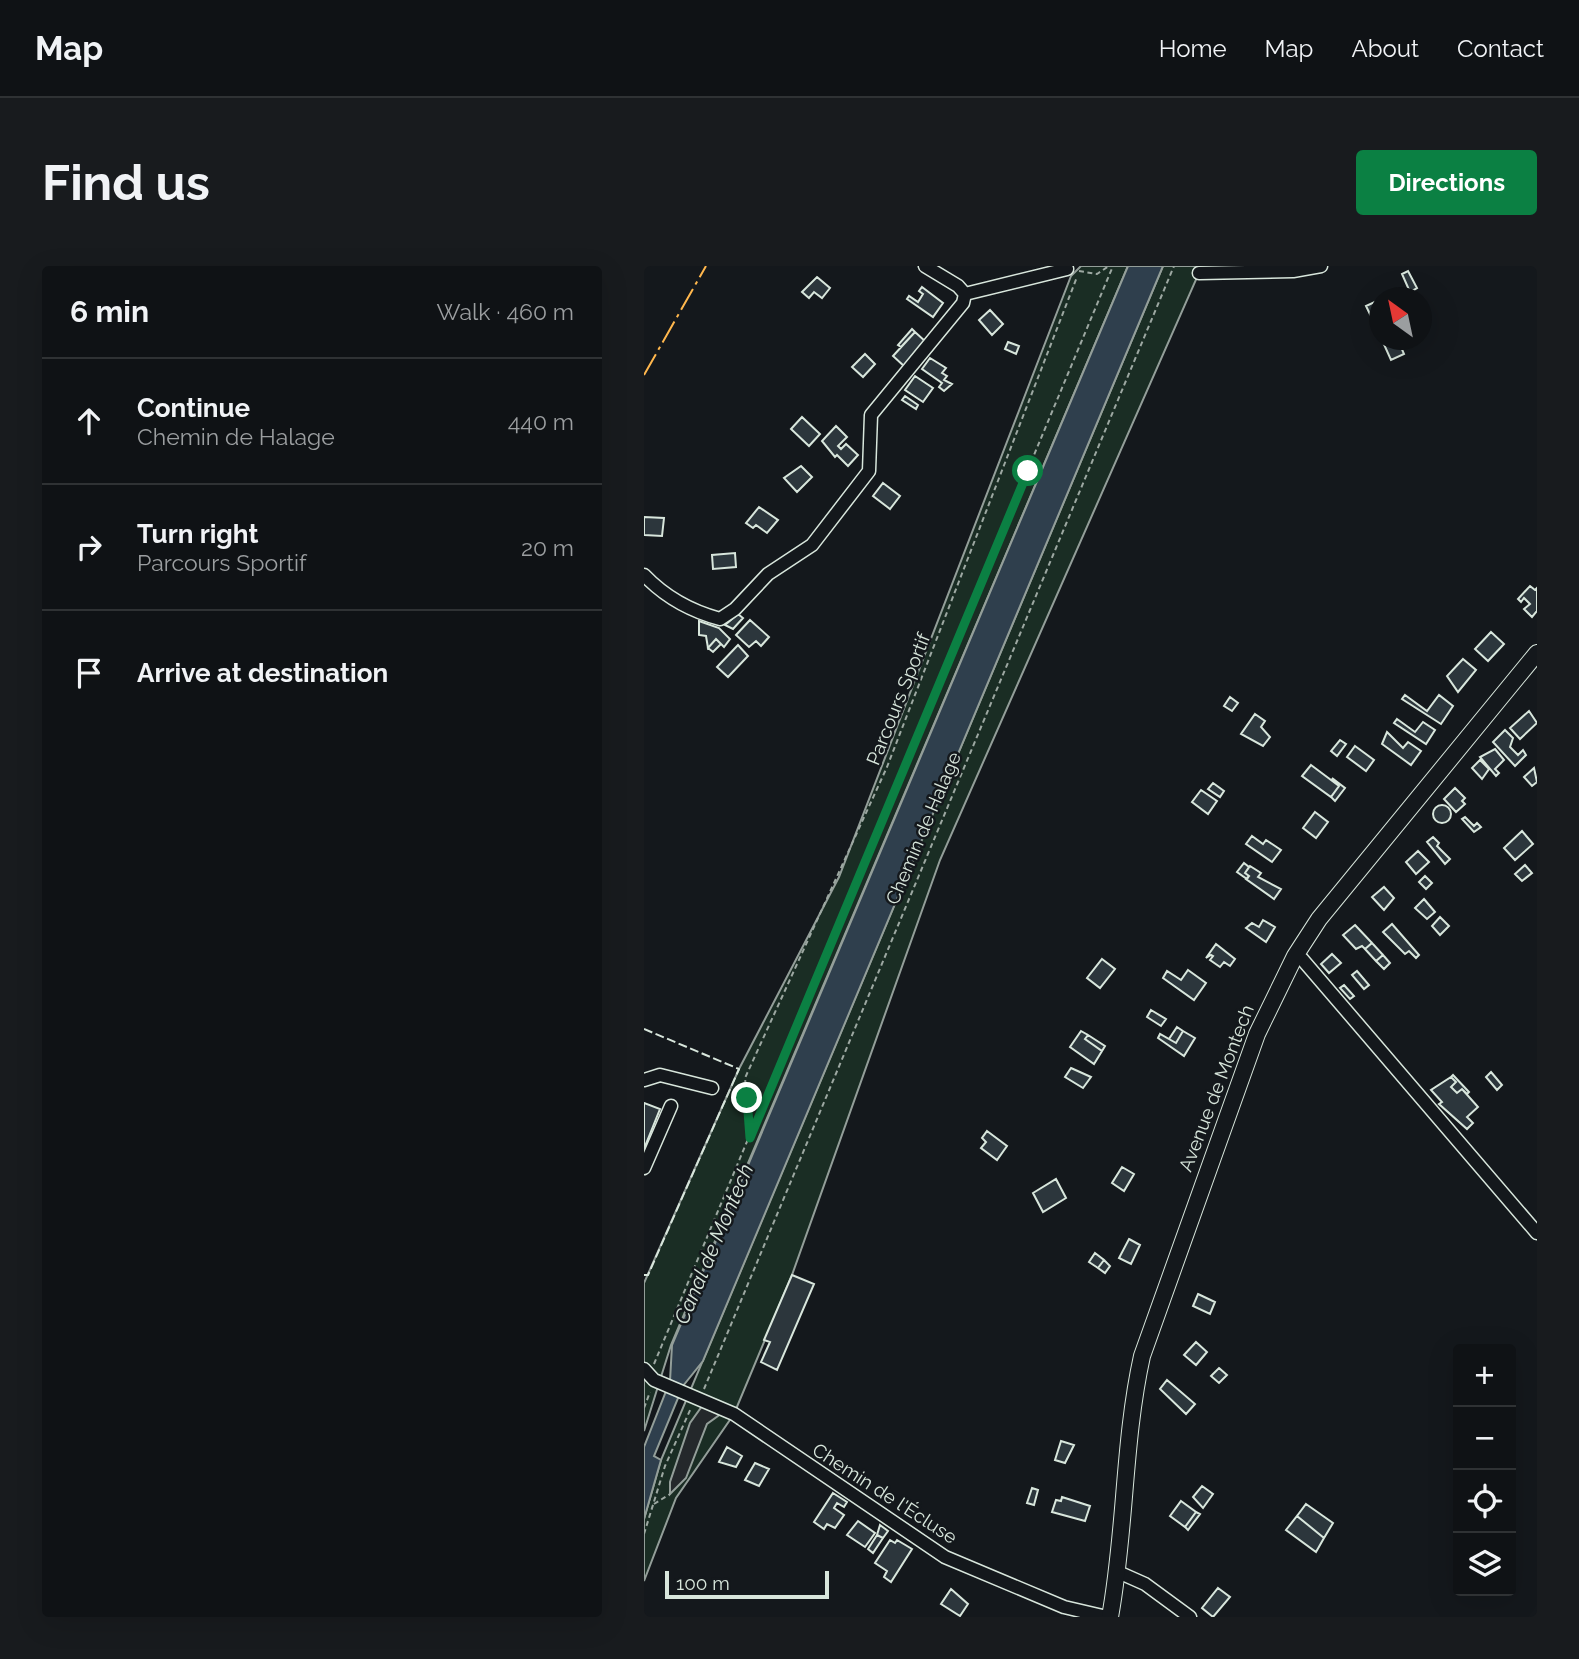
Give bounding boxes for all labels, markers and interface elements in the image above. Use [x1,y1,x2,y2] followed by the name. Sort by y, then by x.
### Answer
[35,29,103,68] text: Map
[1159,34,1227,63] text: Home
[1265,34,1313,63] text: Map
[1351,34,1419,63] text: About
[1457,34,1544,63] text: Contact
[1356,150,1537,215] button: Directions
[42,154,210,211] text: Find us
[1369,287,1432,350] north arrow
[70,294,149,329] text: 6 min
[437,298,574,325] text: Walk · 460 m
[137,393,250,423] text: Continue
[70,402,108,440] icon: ahead
[508,408,574,435] text: 440 m
[137,423,335,450] text: Chemin de Halage
[1012,455,1043,486] route start
[137,519,258,549] text: Turn right
[70,528,108,566] icon: right
[521,534,574,561] text: 20 m
[137,549,307,576] text: Parcours Sportif
[862,629,935,768] street label: Parcours Sportif
[70,654,108,692] icon: arrive
[137,658,388,688] text: Arrive at destination
[881,749,965,907] street label: Chemin de Halage
[1174,1001,1258,1175] street label: Avenue de Montech
[731,1082,762,1113] route end
[669,1160,759,1328] water label: Canal de Montech
[1453,1344,1516,1596] map controls
[1453,1344,1516,1407] button: +
[1453,1407,1516,1470] button: −
[809,1438,961,1548] street label: Chemin de l'Écluse
[1453,1470,1516,1533] button: locate
[1453,1533,1516,1596] button: layers
[665,1568,830,1600] scale bar
[676,1572,730,1594] text: 100 m

